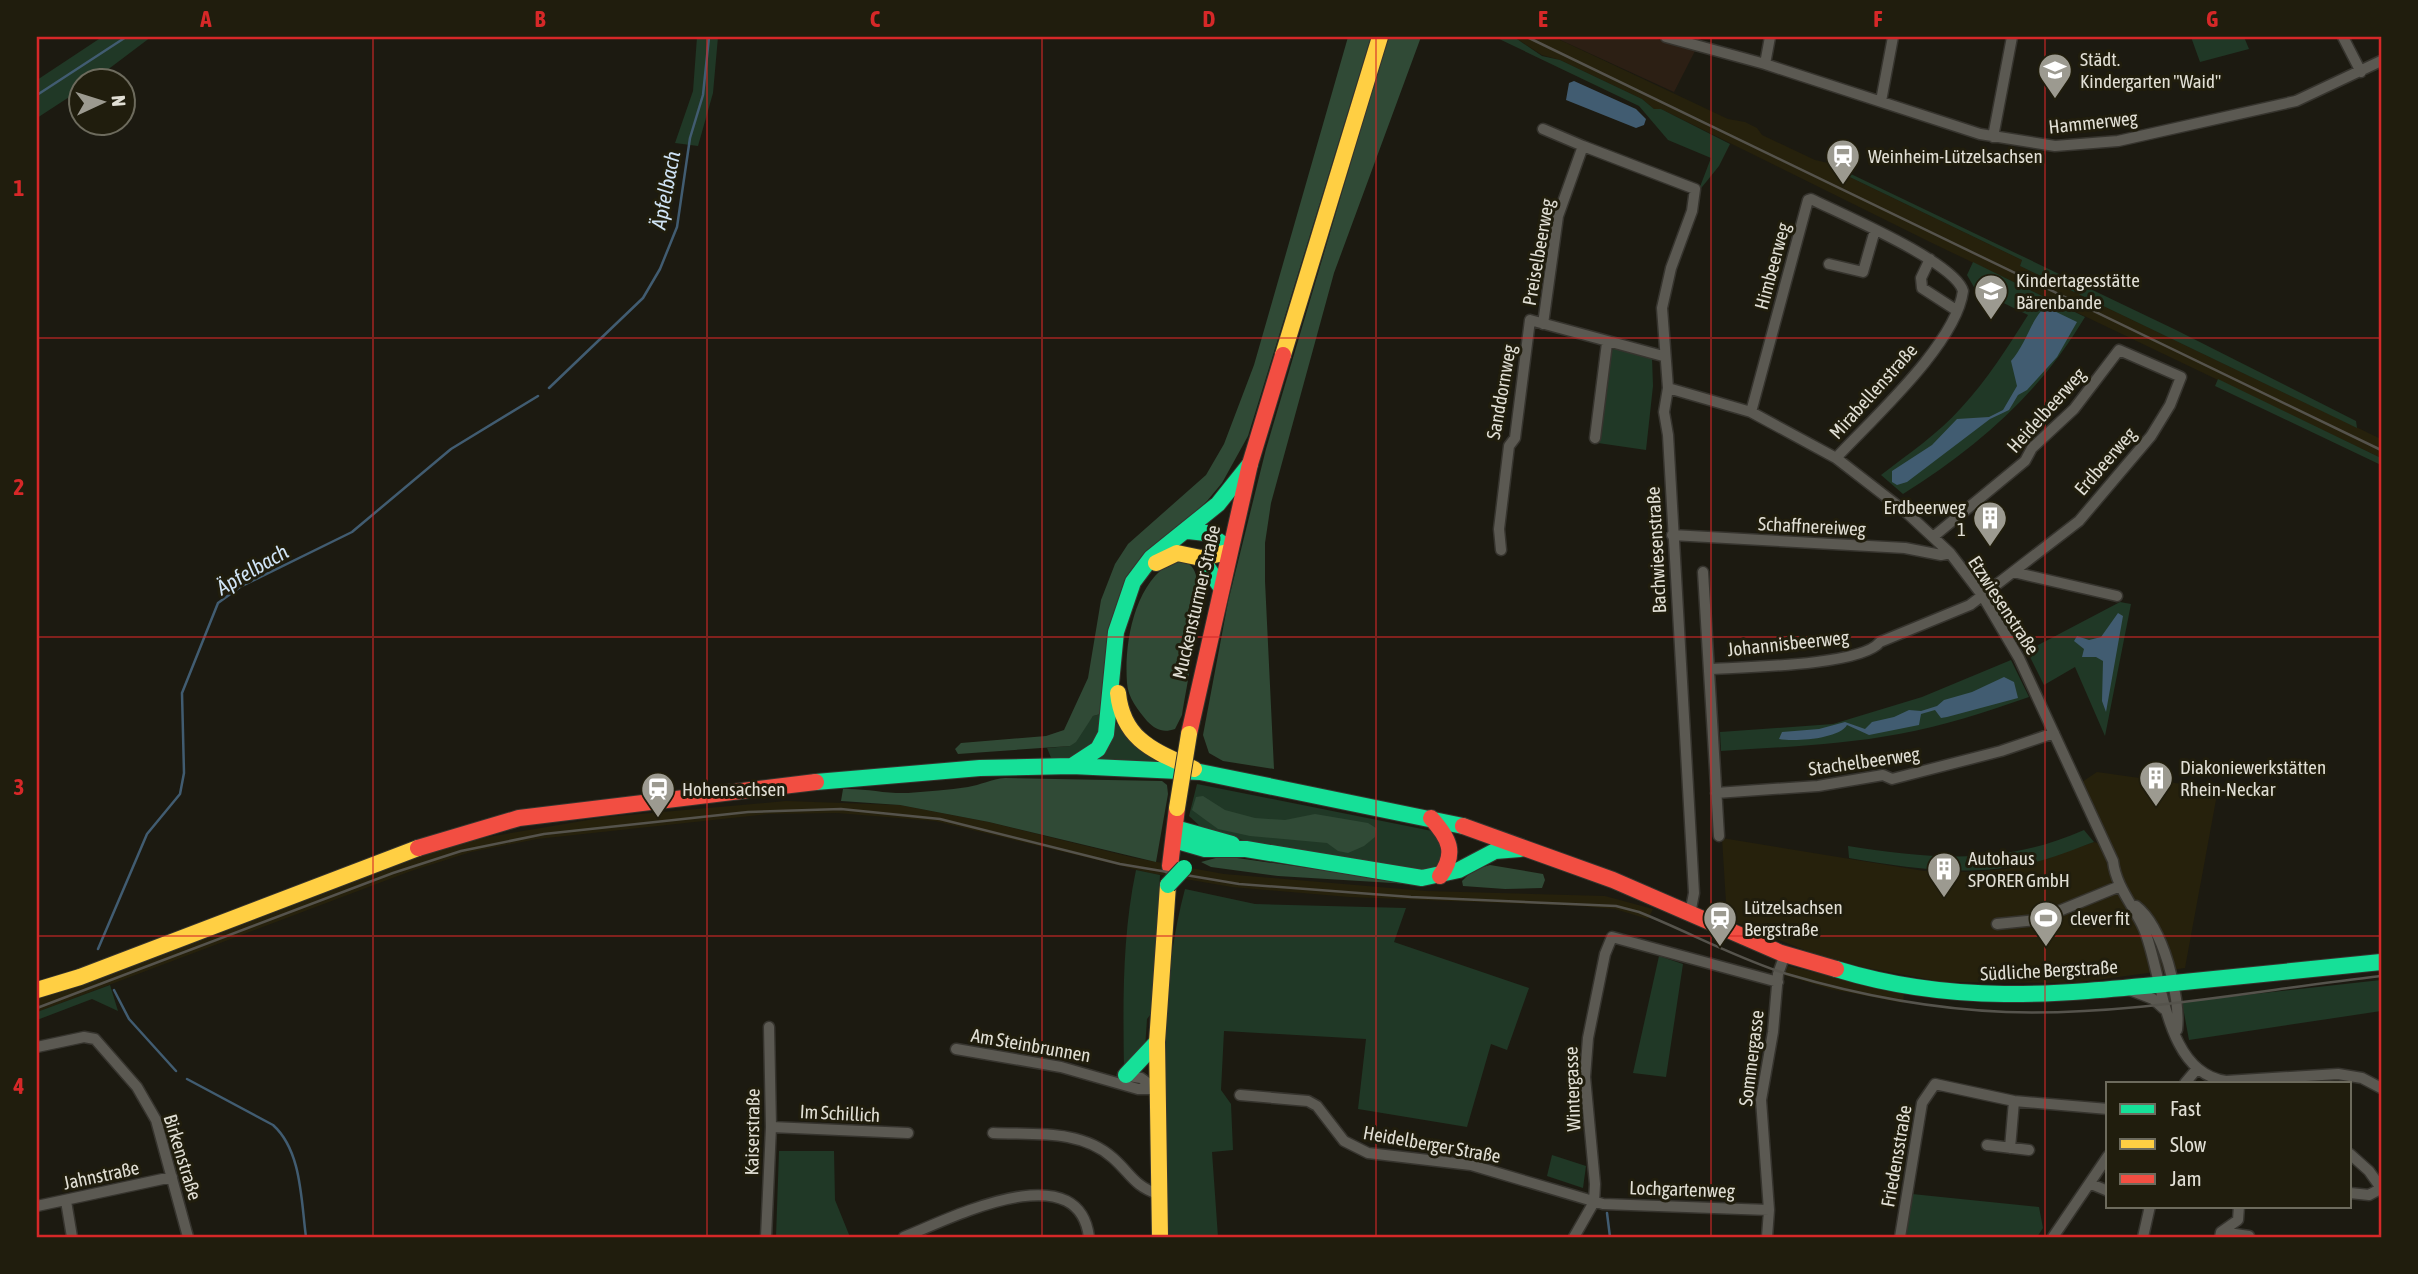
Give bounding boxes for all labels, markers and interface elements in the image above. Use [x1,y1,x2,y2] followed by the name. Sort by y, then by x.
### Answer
[199,6,212,32] text: A
[535,6,546,32] text: B
[870,6,881,32] text: C
[1203,6,1216,32] text: D
[1538,6,1548,32] text: E
[1873,6,1883,32] text: F
[2206,6,2218,32] text: G
[2080,48,2221,92] place label: Städt. Kindergarten "Waid"
[2036,51,2074,100] school or university icon: Städt. Kindergarten "Waid"
[66,66,136,136] north arrow
[108,94,130,107] text: N
[2047,106,2139,138] street label: Hammerweg
[1824,137,1862,186] station icon: Weinheim-Lützelsachsen
[1868,145,2043,167] place label: Weinheim-Lützelsachsen
[646,149,684,232] water label: Äpfelbach
[14,175,25,201] text: 1
[1518,196,1558,307] street label: Preiselbeerweg
[1750,219,1794,312] street label: Himbeerweg
[2016,269,2140,313] place label: Kindertagesstätte Bärenbande
[1972,272,2010,321] school or university icon: Kindertagesstätte Bärenbande
[1825,339,1921,443] street label: Mirabellenstraße
[1482,342,1520,441] street label: Sanddornweg
[2002,362,2090,457] street label: Heidelbeerweg
[2070,422,2141,499] street label: Erdbeerweg
[14,474,24,500] text: 2
[1642,486,1670,614] street label: Bachwiesenstraße
[1884,496,1967,540] place label: Erdbeerweg 1
[1971,499,2009,548] building icon: Erdbeerweg 1
[1758,512,1867,540] street label: Schaffnereiweg
[1168,523,1224,681] street label: Muckensturmer Straße
[211,539,292,600] water label: Äpfelbach
[1964,552,2044,658] street label: Etzwiesenstraße
[1726,626,1851,660] street label: Johannisbeerweg
[1807,742,1922,780] street label: Stachelbeerweg
[2180,756,2326,800] place label: Diakoniewerkstätten Rhein-Neckar
[2137,759,2175,808] building icon: Diakoniewerkstätten Rhein-Neckar
[639,770,677,819] station icon: Hohensachsen
[14,774,24,800] text: 3
[682,778,785,800] place label: Hohensachsen
[1968,847,2070,891] place label: Autohaus SPORER GmbH
[1925,850,1963,899] building icon: Autohaus SPORER GmbH
[1744,896,1843,940] place label: Lützelsachsen Bergstraße
[1701,899,1739,948] station icon: Lützelsachsen Bergstraße
[2027,899,2065,948] sports icon: clever fit
[2070,907,2130,929] place label: clever fit
[1980,955,2118,985] street label: Südliche Bergstraße
[1734,1009,1768,1107] street label: Sommergasse
[969,1024,1093,1066] street label: Am Steinbrunnen
[1560,1046,1584,1132] street label: Wintergasse
[13,1073,25,1099] text: 4
[2106,1082,2352,1208] legend
[740,1088,764,1176] street label: Kaiserstraße
[2170,1096,2201,1120] text: Fast
[799,1100,881,1126] street label: Im Schillich
[1876,1103,1916,1209] street label: Friedensstraße
[160,1111,206,1203] street label: Birkenstraße
[1362,1121,1502,1167] street label: Heidelberger Straße
[2170,1132,2207,1156] text: Slow
[61,1156,141,1194] street label: Jahnstraße
[2170,1166,2202,1190] text: Jam
[1629,1176,1736,1202] street label: Lochgartenweg

